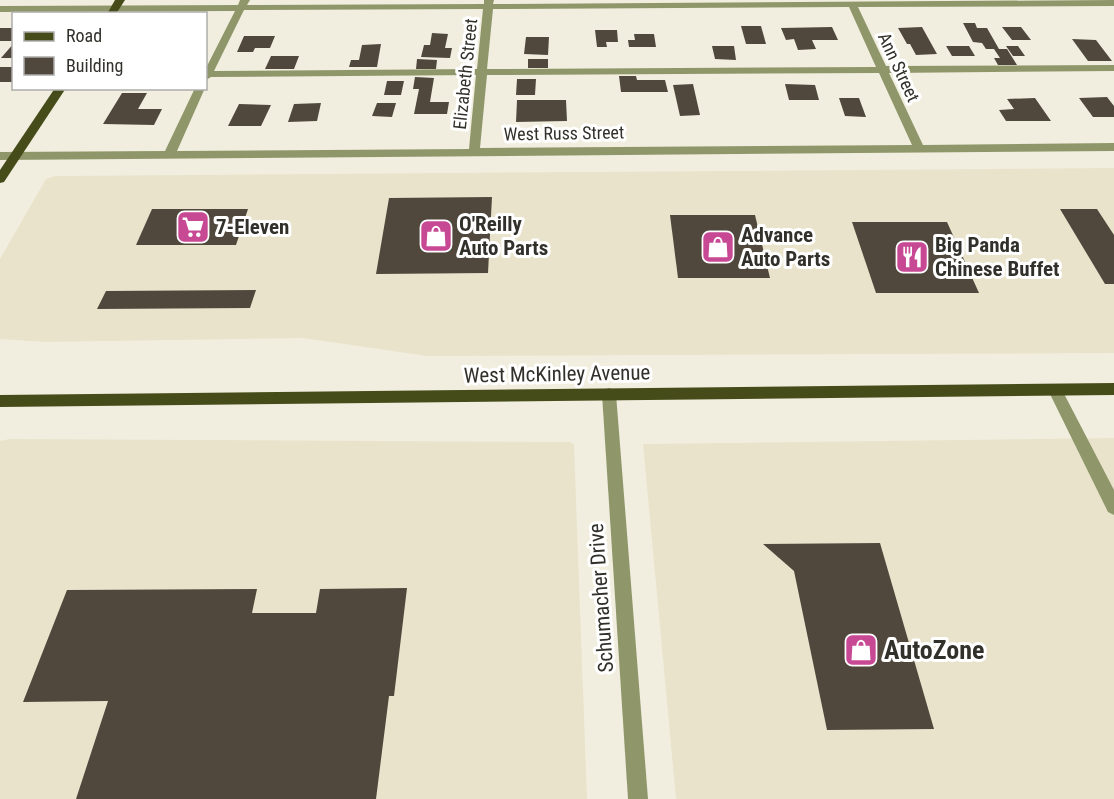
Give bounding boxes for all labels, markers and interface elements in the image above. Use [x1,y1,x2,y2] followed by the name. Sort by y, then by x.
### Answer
[12,12,207,90] legend
[449,18,481,130] street label: Elizabeth Street
[66,25,102,46] text: Road
[874,29,924,105] street label: Ann Street
[66,55,123,76] text: Building
[504,121,624,145] street label: West Russ Street
[175,209,211,245] supermarket icon: 7-Eleven
[459,212,548,260] place label: O'Reilly Auto Parts
[216,215,289,239] place label: 7-Eleven
[418,218,454,254] shop icon: O'Reilly Auto Parts
[741,223,830,271] place label: Advance Auto Parts
[700,229,736,265] shop icon: Advance Auto Parts
[935,233,1060,281] place label: Big Panda Chinese Buffet
[894,239,930,275] restaurant icon: Big Panda Chinese Buffet
[463,360,651,388] street label: West McKinley Avenue
[584,522,618,673] street label: Schumacher Drive
[843,632,879,668] shop icon: AutoZone
[884,635,984,665] place label: AutoZone

